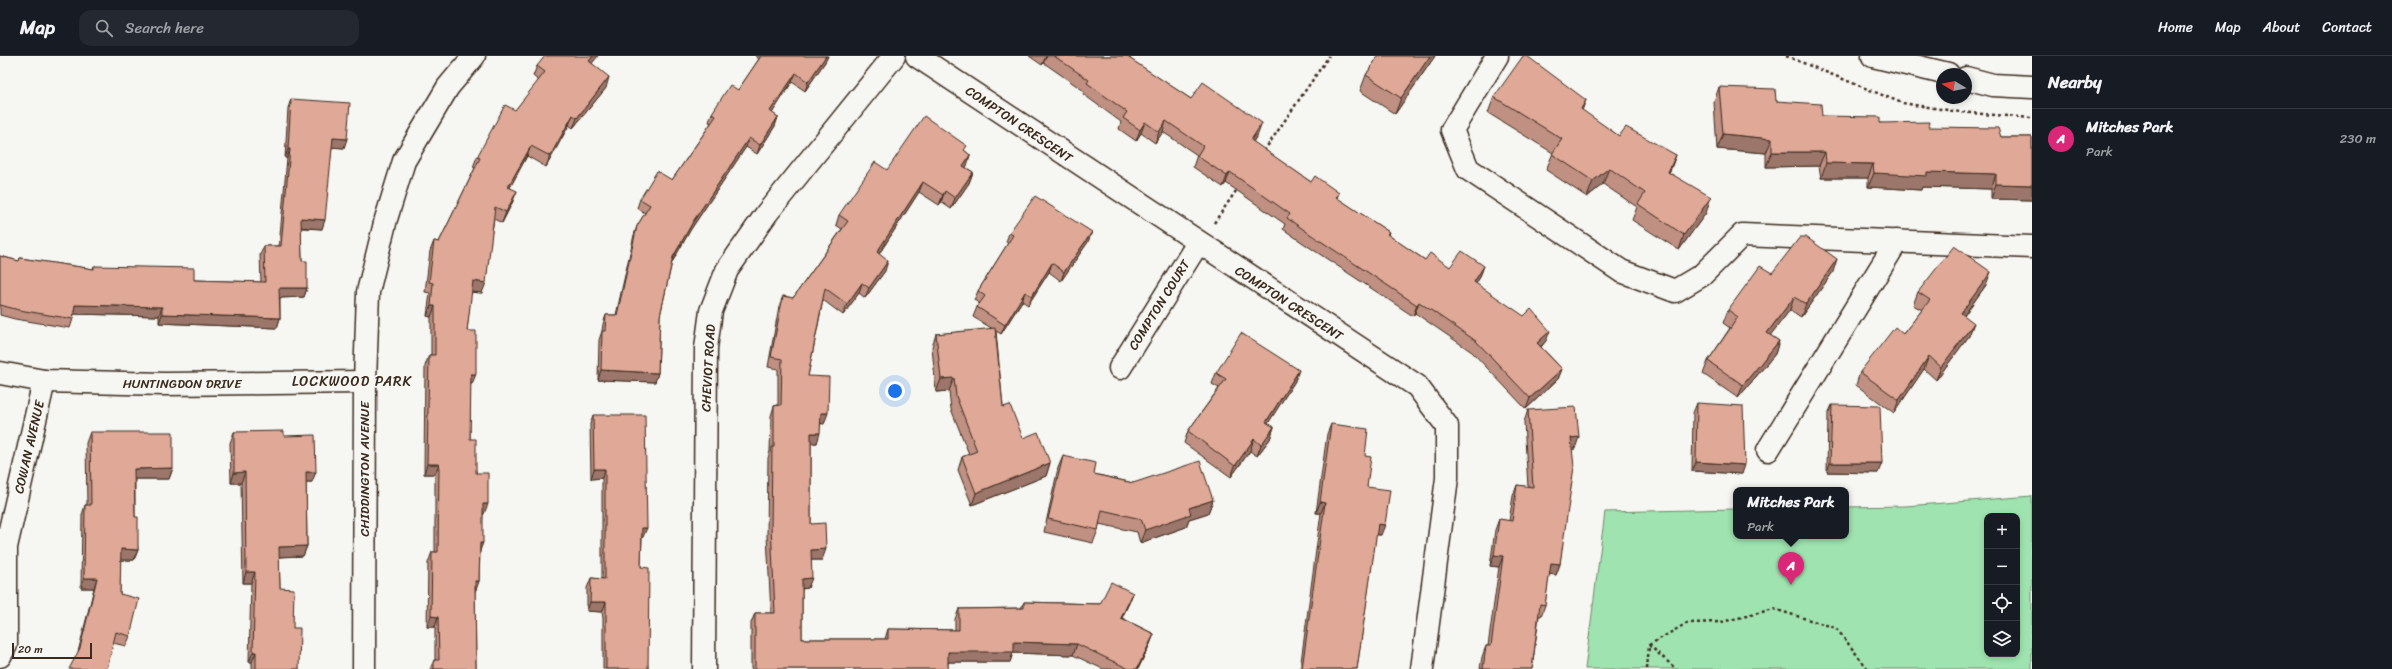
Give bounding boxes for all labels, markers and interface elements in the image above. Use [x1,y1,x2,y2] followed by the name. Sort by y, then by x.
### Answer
[79,10,359,46] search box
[20,11,55,44] text: Map
[125,15,204,41] text: Search here
[2158,15,2193,40] text: Home
[2215,15,2241,40] text: Map
[2263,15,2300,40] text: About
[2322,15,2372,40] text: Contact
[93,17,115,39] icon: search
[2048,67,2102,97] text: Nearby
[1936,68,1972,104] north arrow
[961,79,1078,169] street label: COMPTON CRESCENT
[2086,114,2174,140] text: Mitches Park
[2057,127,2065,150] text: A
[2340,127,2376,150] text: 230 m
[2086,140,2113,163] text: Park
[1122,254,1197,355] street label: COMPTON COURT
[1230,259,1349,347] street label: COMPTON CRESCENT
[694,323,722,412] street label: CHEVIOT ROAD
[292,369,413,394] district label: LOCKWOOD PARK
[123,372,242,395] street label: HUNTINGDON DRIVE
[885,381,905,401] your location
[7,397,51,496] street label: COWAN AVENUE
[353,401,376,537] street label: CHIDDINGTON AVENUE
[1733,487,1849,539] popup
[1747,489,1835,515] text: Mitches Park
[1984,513,2020,657] map controls
[1984,513,2020,549] button: +
[1747,515,1774,538] text: Park
[1984,549,2020,585] button: −
[1778,552,1804,585] pin: A
[1984,585,2020,621] button: locate
[1984,621,2020,657] button: layers
[18,640,43,659] text: 20 m
[12,641,92,660] scale bar

